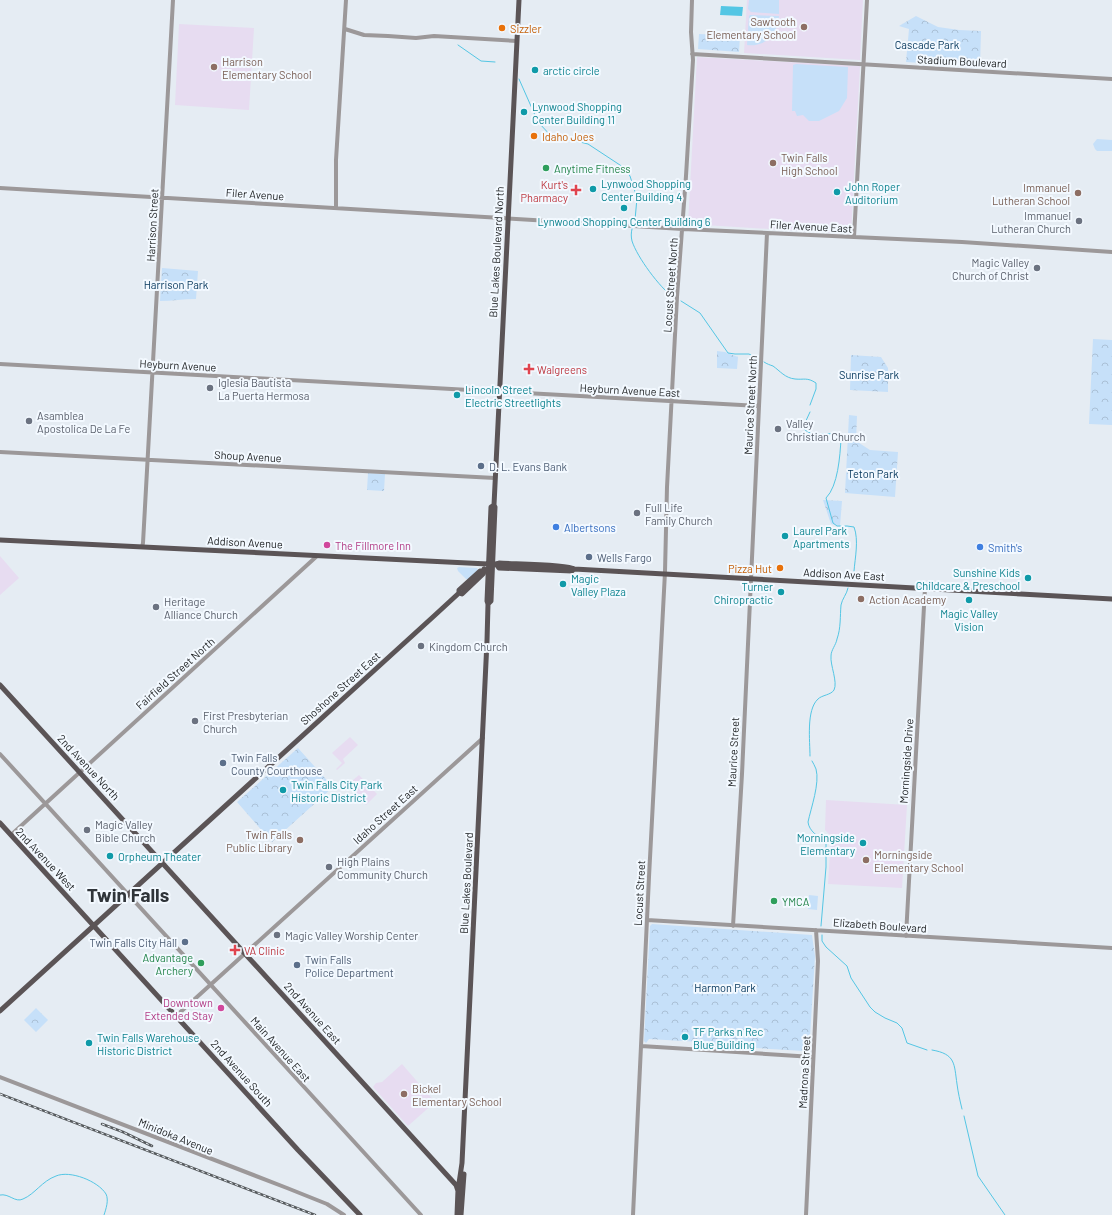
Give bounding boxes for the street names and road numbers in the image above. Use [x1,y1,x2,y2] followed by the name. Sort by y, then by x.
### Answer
[917,52,1007,70] street label: Stadium Boulevard
[225,185,285,203] street label: Filer Avenue
[486,186,506,318] street label: Blue Lakes Boulevard North
[144,188,160,262] street label: Harrison Street
[770,217,852,235] street label: Filer Avenue East
[660,237,680,333] street label: Locust Street North
[741,355,759,455] street label: Maurice Street North
[139,356,217,374] street label: Heyburn Avenue
[579,381,681,399] street label: Heyburn Avenue East
[214,448,282,464] street label: Shoup Avenue
[207,534,283,550] street label: Addison Avenue
[803,565,885,583] street label: Addison Ave East
[133,634,217,712] street label: Fairfield Street North
[297,649,383,727] street label: Shoshone Street East
[725,717,741,787] street label: Maurice Street
[897,718,915,804] street label: Morningside Drive
[55,732,123,802] street label: 2nd Avenue North
[350,782,420,846] street label: Idaho Street East
[14,825,78,893] street label: 2nd Avenue West
[457,832,475,934] street label: Blue Lakes Boulevard
[631,860,647,926] street label: Locust Street
[833,915,927,935] street label: Elizabeth Boulevard
[282,979,344,1047] street label: 2nd Avenue East
[248,1014,314,1084] street label: Main Avenue East
[796,1035,812,1109] street label: Madrona Street
[209,1037,275,1109] street label: 2nd Avenue South
[137,1115,215,1157] street label: Minidoka Avenue

